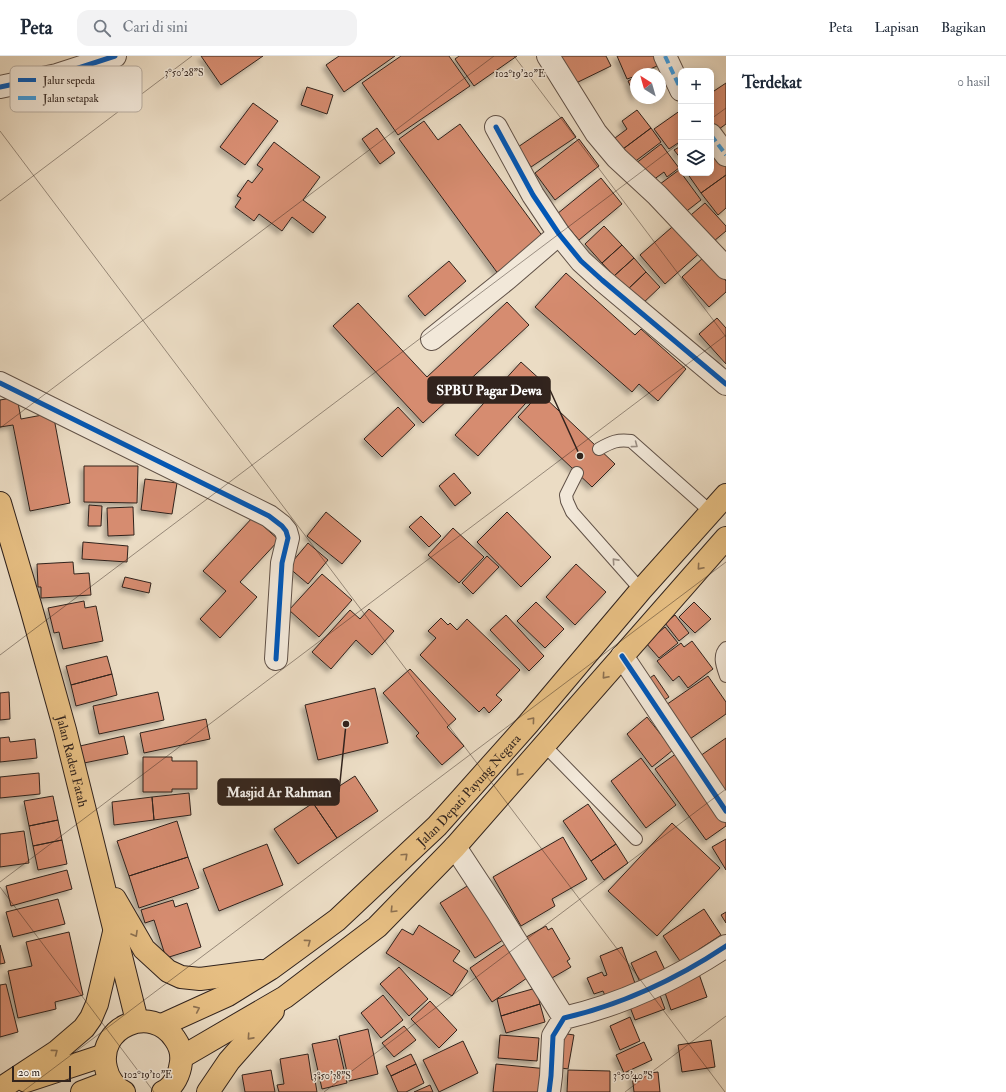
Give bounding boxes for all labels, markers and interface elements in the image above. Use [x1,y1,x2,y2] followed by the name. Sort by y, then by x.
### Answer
[77,10,357,46] search box
[20,16,53,40] text: Peta
[91,17,113,39] icon: search
[123,18,188,37] text: Cari di sini
[829,19,852,36] text: Peta
[874,19,919,36] text: Lapisan
[941,19,986,36] text: Bagikan
[10,66,142,112] legend
[164,67,204,79] text: 3°50'28"S
[495,68,545,80] text: 102°19'20"E
[630,68,666,104] north arrow
[678,68,714,176] map controls
[678,68,714,104] button: +
[742,72,802,93] text: Terdekat
[42,74,96,88] text: Jalur sepeda
[957,74,990,90] text: 0 hasil
[42,92,100,106] text: Jalan setapak
[678,104,714,140] button: −
[678,140,714,176] button: layers
[428,377,550,403] callout: SPBU Pagar Dewa
[436,382,543,400] text: SPBU Pagar Dewa
[630,440,637,447] one-way arrow
[613,558,620,566] one-way arrow
[698,563,705,570] one-way arrow
[603,671,610,678] one-way arrow
[52,713,91,809] street label: Jalan Raden Fatah
[527,717,534,724] one-way arrow
[413,730,525,851] street label: Jalan Depati Payung Negara
[517,768,524,776] one-way arrow
[218,779,339,805] callout: Masjid Ar Rahman
[226,784,332,801] text: Masjid Ar Rahman
[400,853,408,861] one-way arrow
[391,905,398,913] one-way arrow
[130,930,137,937] one-way arrow
[304,939,311,946] one-way arrow
[193,1006,201,1014] one-way arrow
[248,1032,255,1039] one-way arrow
[51,1049,58,1056] one-way arrow
[12,1064,71,1083] scale bar
[18,1066,40,1079] text: 20 m
[124,1069,172,1081] text: 102°19'10"E
[313,1070,351,1082] text: 3°50'38"S
[613,1070,653,1082] text: 3°50'40"S

